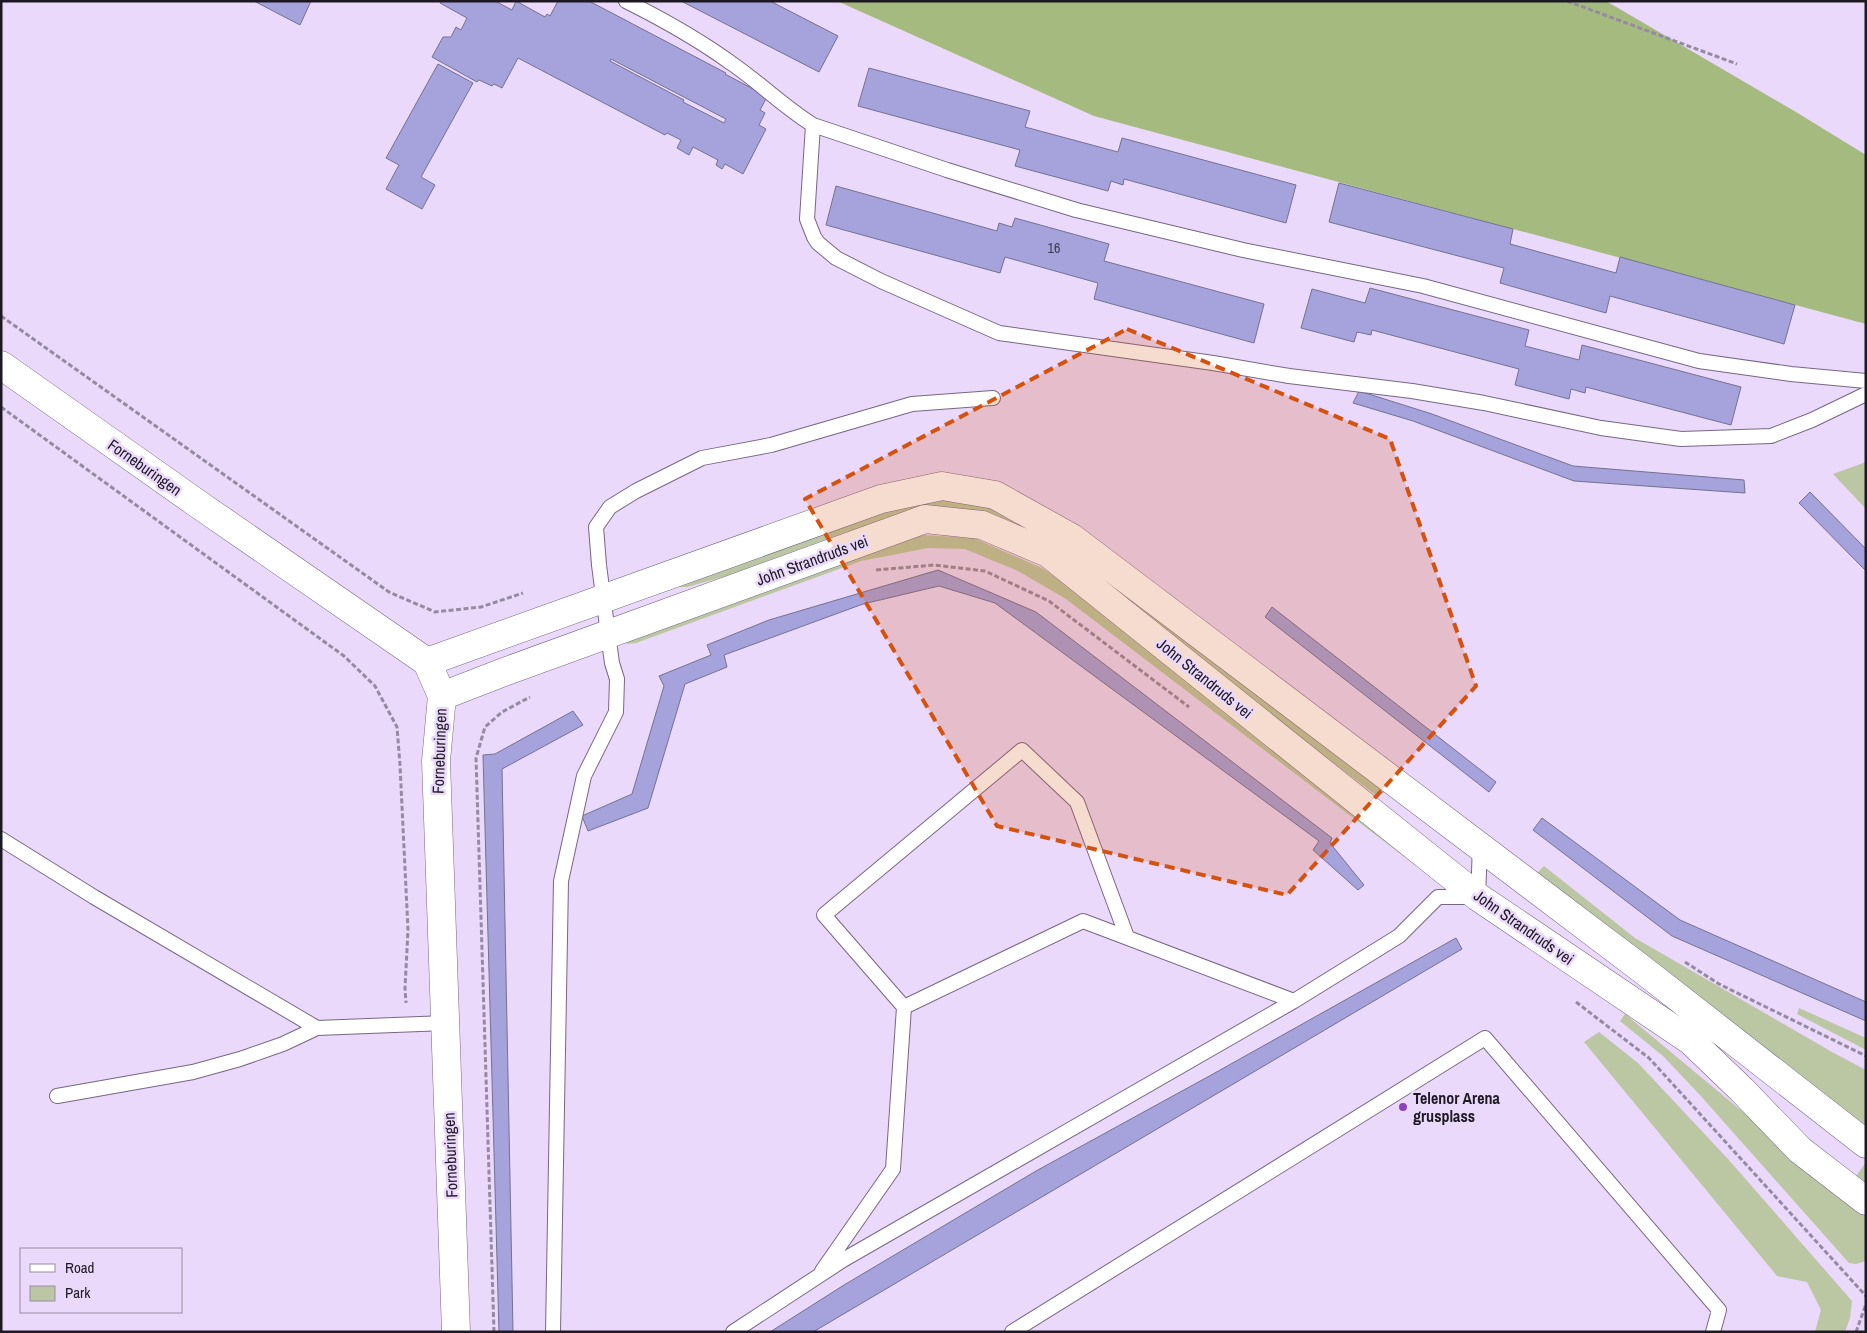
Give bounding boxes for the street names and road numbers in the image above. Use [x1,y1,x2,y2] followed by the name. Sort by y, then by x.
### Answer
[104,433,186,501] street label: Forneburingen
[753,530,871,590] street label: John Strandruds vei
[1152,632,1258,724] street label: John Strandruds vei
[427,708,451,794] street label: Forneburingen
[1470,884,1578,970] street label: John Strandruds vei
[438,1112,462,1198] street label: Forneburingen

